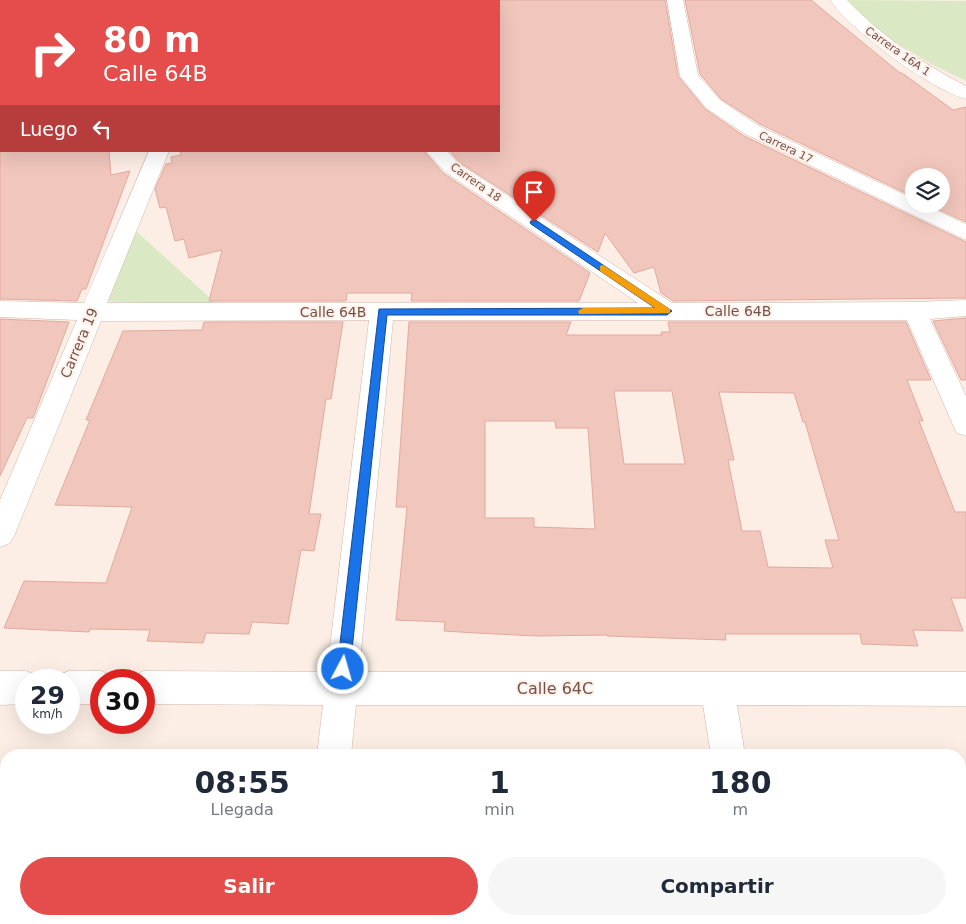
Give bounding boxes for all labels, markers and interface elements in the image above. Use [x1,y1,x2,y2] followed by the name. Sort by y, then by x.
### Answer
[20,20,85,85] icon: right
[103,20,200,60] text: 80 m
[863,24,933,79] street label: Carrera 16A 1
[103,61,208,86] text: Calle 64B
[88,115,116,143] icon: left
[20,118,78,140] text: Luego
[757,129,815,166] street label: Carrera 17
[448,160,503,205] street label: Carrera 18
[905,168,950,213] map controls
[905,168,950,213] button: layers
[513,171,555,222] pin
[520,178,548,206] icon: arrive
[705,303,771,319] street label: Calle 64B
[300,304,366,320] street label: Calle 64B
[57,306,101,380] street label: Carrera 19
[316,642,368,694] position arrow
[90,669,155,734] speed limit sign: 30
[517,679,593,698] street label: Calle 64C
[30,681,65,710] text: 29
[32,707,63,721] text: km/h
[194,765,290,800] text: 08:55
[489,765,510,800] text: 1
[709,765,772,800] text: 180
[211,800,274,819] text: Llegada
[484,800,515,819] text: min
[732,800,748,819] text: m
[20,857,478,915] button: Salir
[488,857,946,915] button: Compartir

